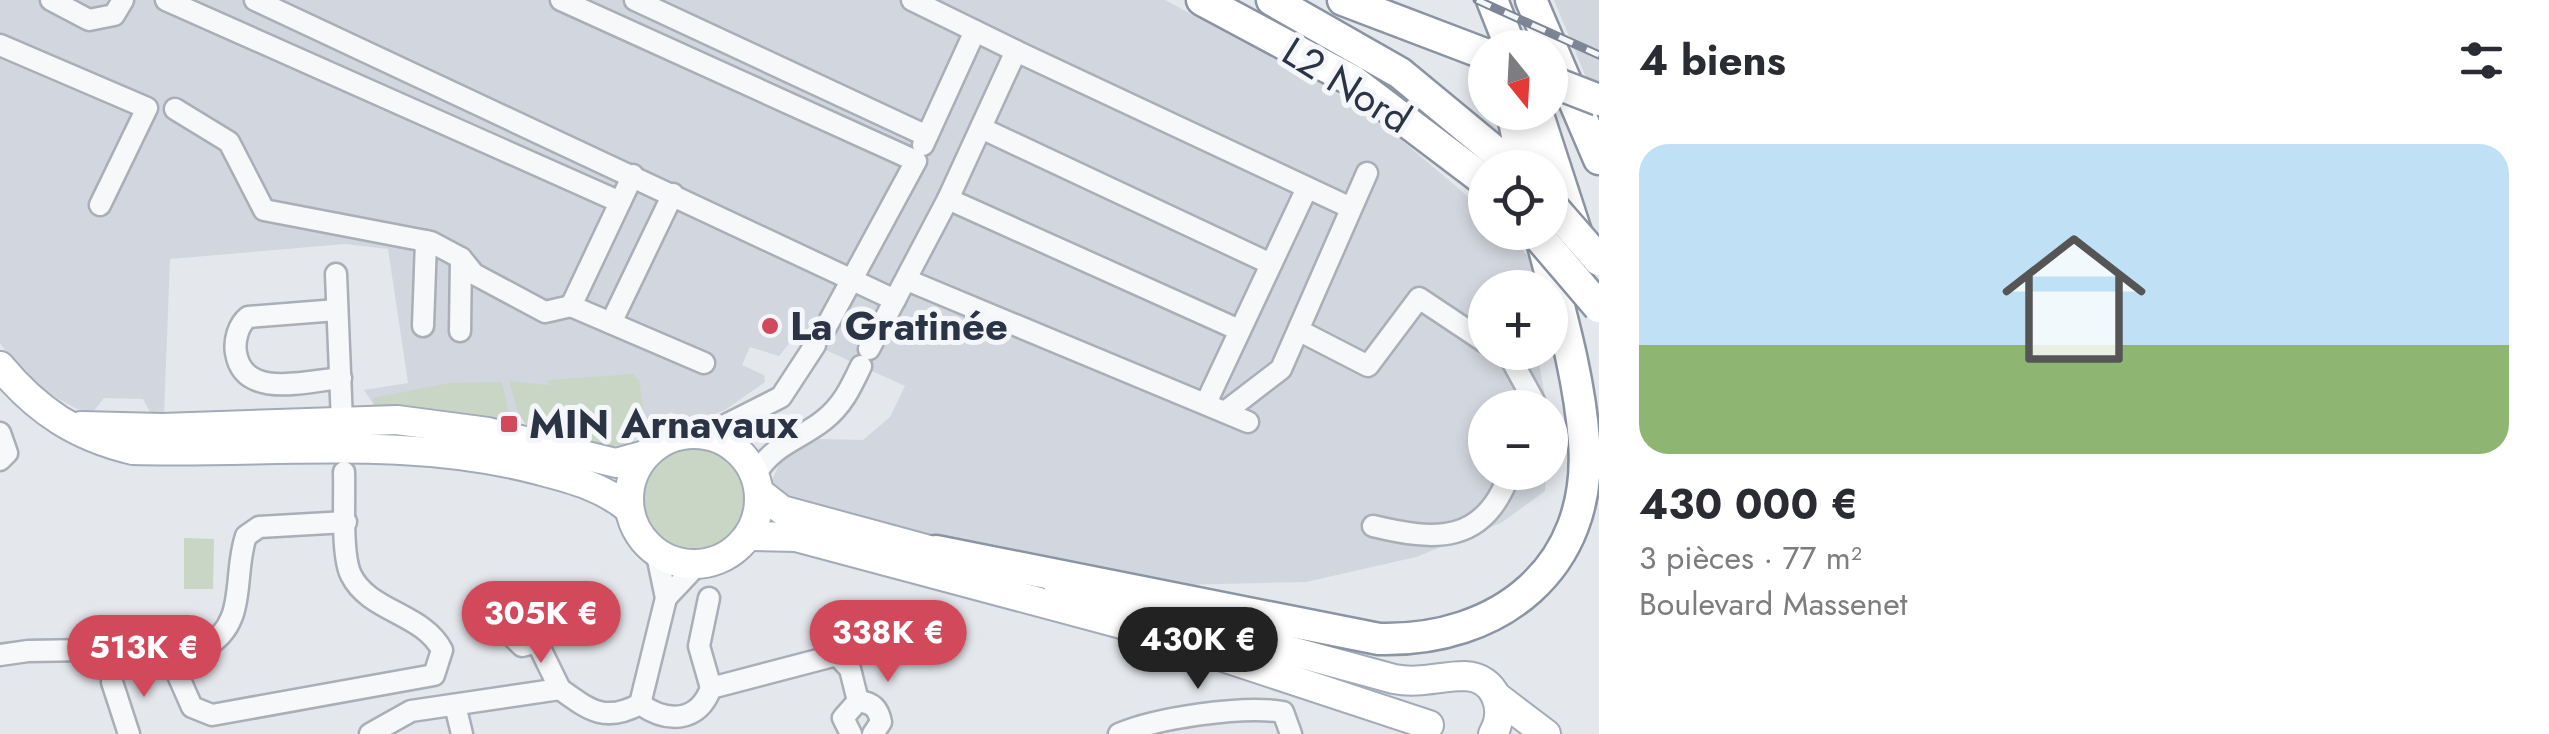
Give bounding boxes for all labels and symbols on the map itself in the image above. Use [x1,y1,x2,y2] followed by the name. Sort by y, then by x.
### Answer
[1271,23,1423,147] street label: L2 Nord
[1468,30,1568,130] north arrow
[790,297,1008,355] place label: La Gratinée
[759,315,781,337] marker: La Gratinée
[529,395,799,453] place label: MIN Arnavaux
[498,413,520,435] marker: MIN Arnavaux
[460,581,622,666] pin: 305K €
[807,600,969,685] pin: 338K €
[1117,607,1279,692] pin: 430K €
[63,615,225,700] pin: 513K €

